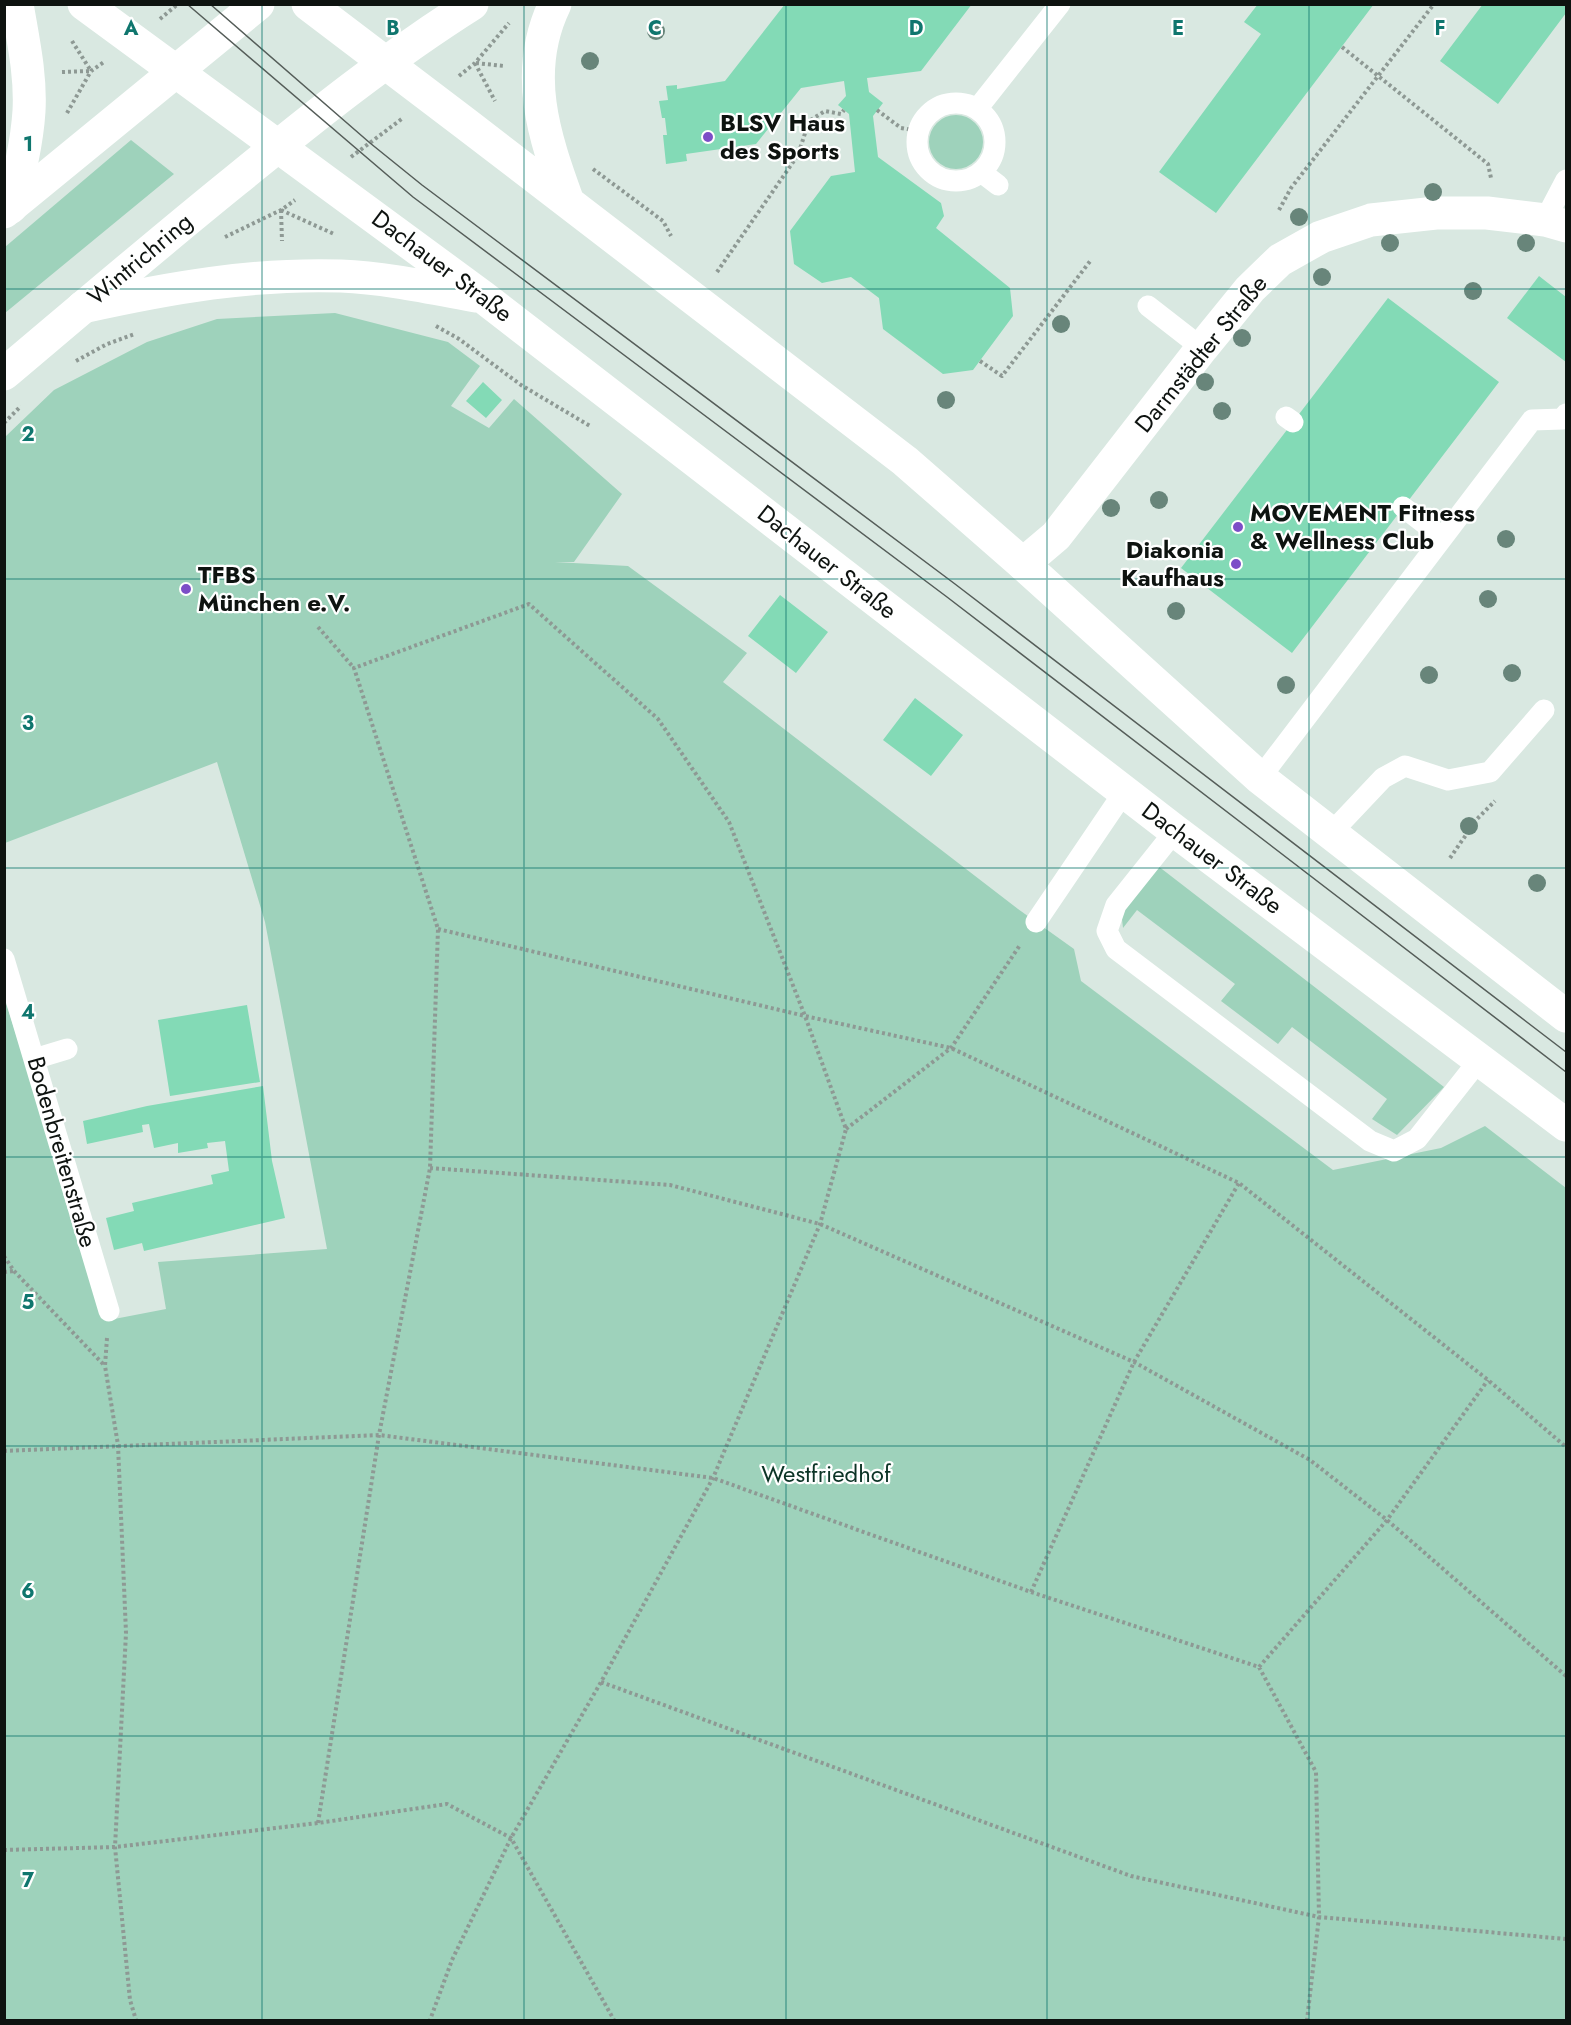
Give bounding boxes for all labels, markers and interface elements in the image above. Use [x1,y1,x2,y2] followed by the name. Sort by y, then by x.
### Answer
[123,14,139,43] text: A
[386,14,400,43] text: B
[648,14,662,43] text: C
[909,14,923,43] text: D
[1172,14,1184,43] text: E
[1434,14,1446,43] text: F
[720,105,845,168] place label: BLSV Haus des Sports
[23,130,33,159] text: 1
[701,130,715,144] marker: BLSV Haus des Sports
[364,201,520,330] street label: Dachauer Straße
[80,204,200,313] street label: Wintrichring
[1126,267,1275,440] street label: Darmstädter Straße
[21,420,35,449] text: 2
[1250,495,1475,558] place label: MOVEMENT Fitness & Wellness Club
[750,496,904,627] street label: Dachauer Straße
[1231,520,1245,534] marker: MOVEMENT Fitness & Wellness Club
[1121,532,1224,595] place label: Diakonia Kaufhaus
[198,557,351,620] place label: TFBS München e.V.
[1229,557,1243,571] marker: Diakonia Kaufhaus
[179,582,193,596] marker: TFBS München e.V.
[22,709,34,738] text: 3
[1134,793,1290,922] street label: Dachauer Straße
[21,998,35,1027] text: 4
[18,1052,106,1251] street label: Bodenbreitenstraße
[22,1288,35,1317] text: 5
[761,1456,892,1491] park label: Westfriedhof
[21,1577,35,1606] text: 6
[22,1866,35,1895] text: 7

